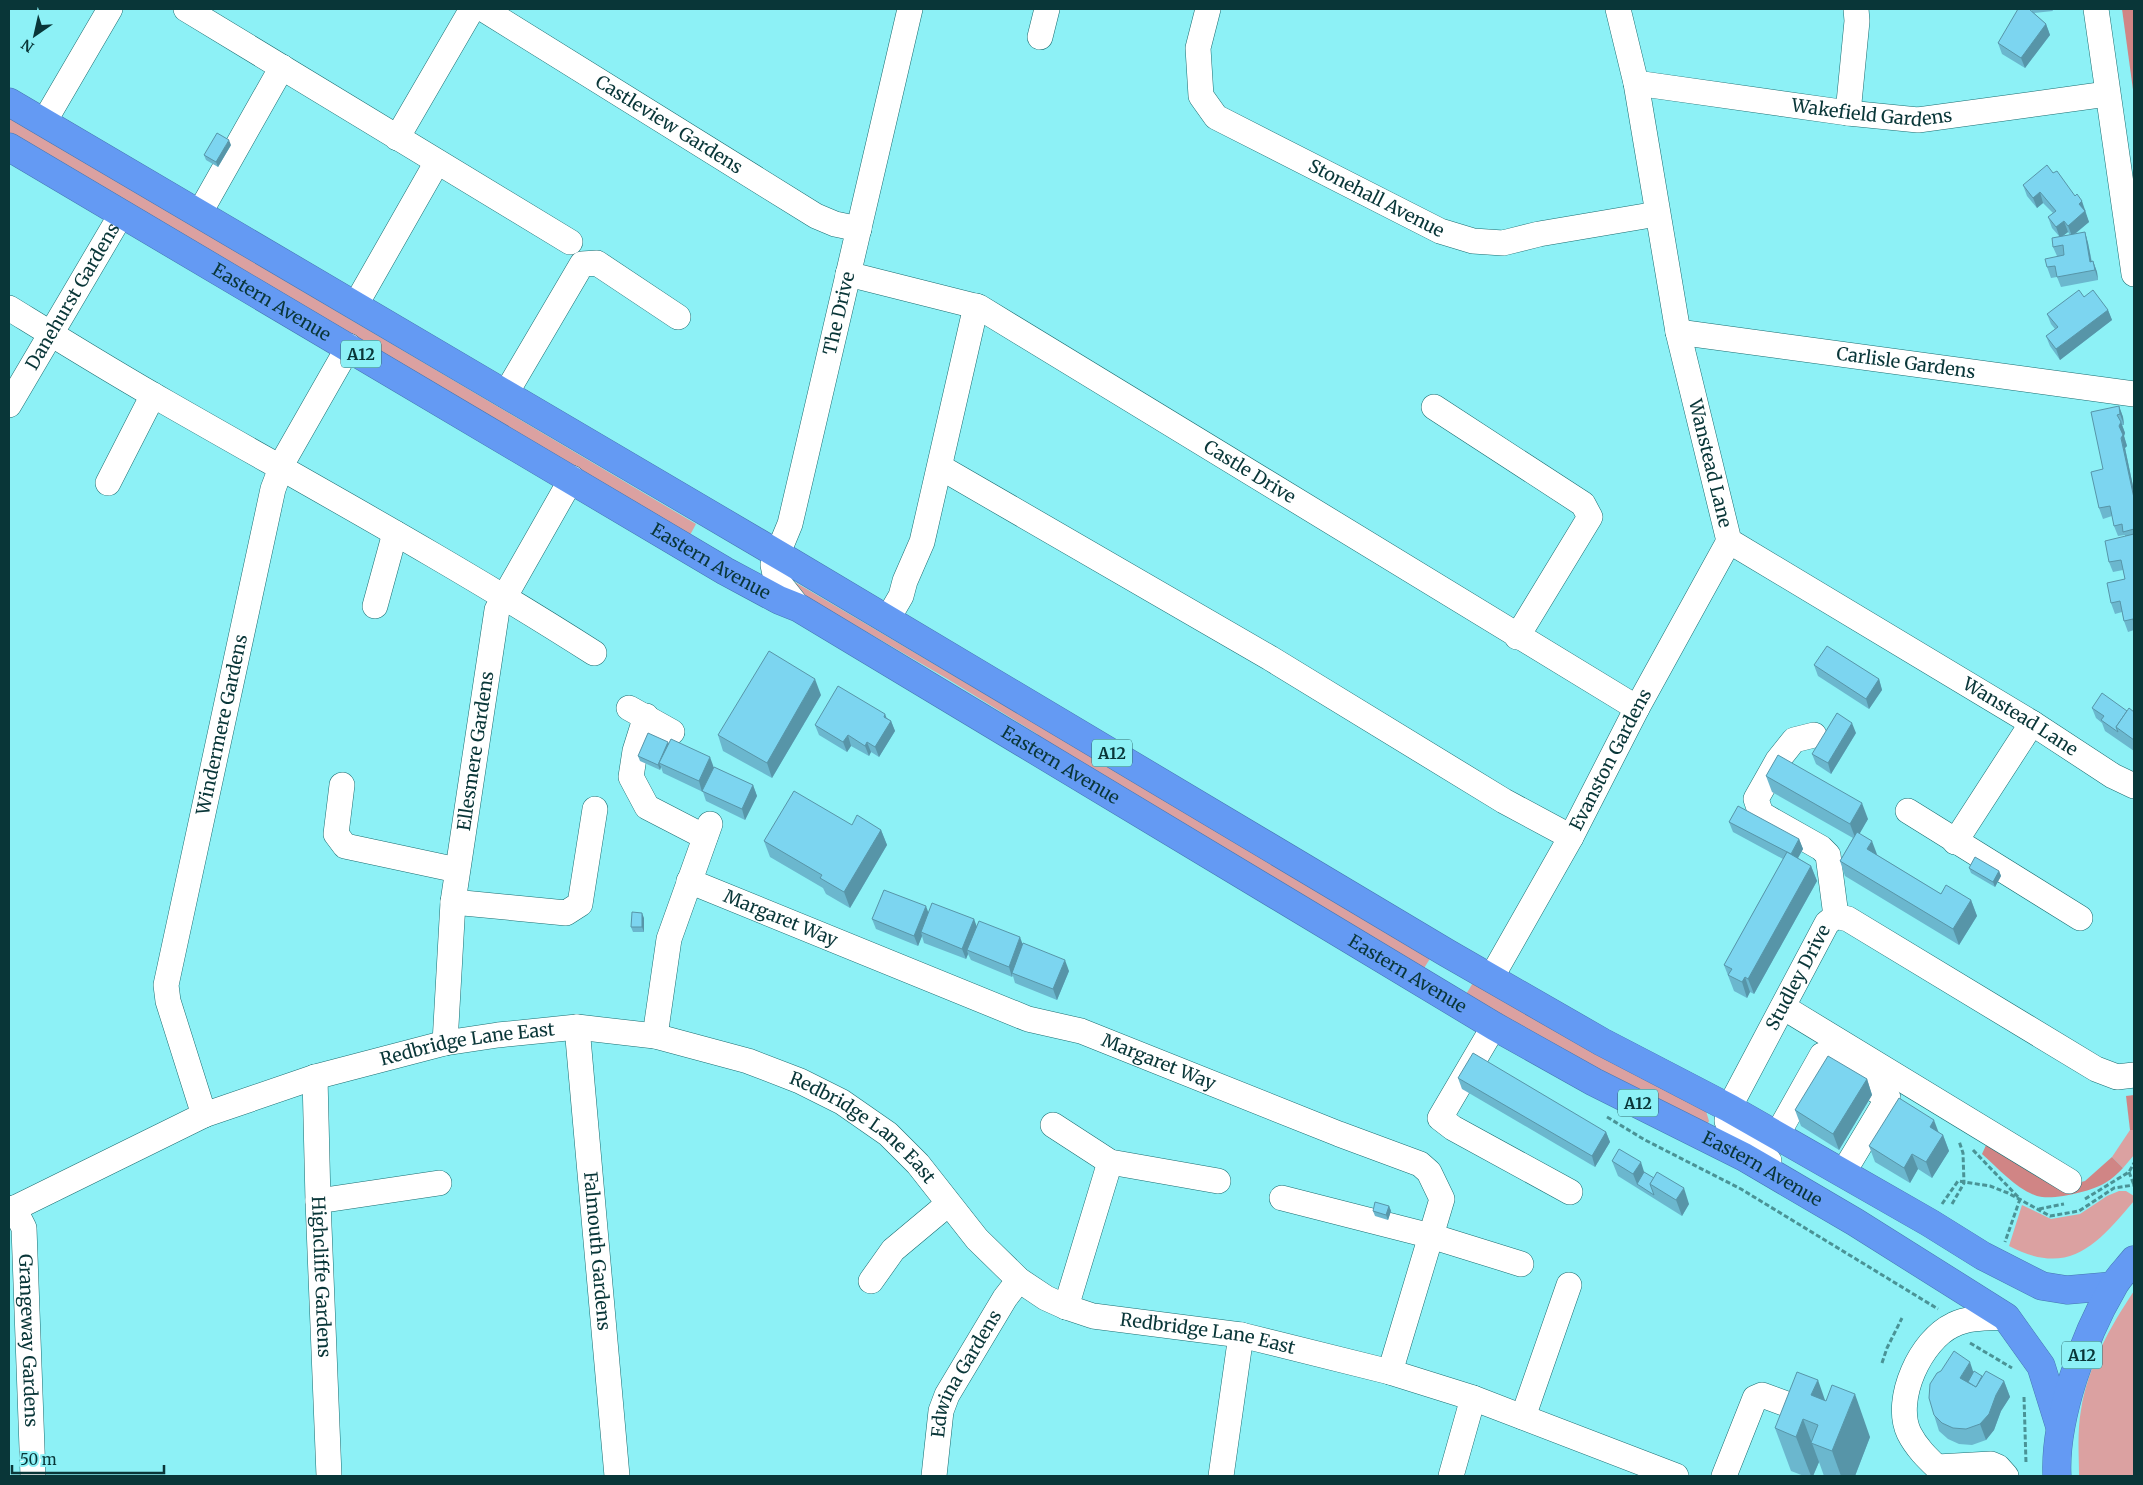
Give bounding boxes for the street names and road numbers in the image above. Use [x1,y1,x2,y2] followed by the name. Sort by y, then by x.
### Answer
[591,70,747,179] street label: Castleview Gardens
[1789,93,1954,131] street label: Wakefield Gardens
[1305,154,1448,242] street label: Stonehall Avenue
[20,218,125,374] street label: Danehurst Gardens
[208,258,335,346] street label: Eastern Avenue
[818,269,859,357] street label: The Drive
[341,340,381,368] road number: A12
[1835,342,1977,383] street label: Carlisle Gardens
[1684,396,1737,530] street label: Wanstead Lane
[1200,435,1300,508] street label: Castle Drive
[647,518,775,604] street label: Eastern Avenue
[191,632,252,818] street label: Windermere Gardens
[452,669,499,832] street label: Ellesmere Gardens
[1958,672,2082,761] street label: Wanstead Lane
[1564,684,1656,834] street label: Evanston Gardens
[997,720,1124,809] street label: Eastern Avenue
[1092,740,1132,766] road number: A12
[720,884,842,952] street label: Margaret Way
[1760,920,1835,1034] street label: Studley Drive
[1344,929,1471,1018] street label: Eastern Avenue
[377,1017,556,1071] street label: Redbridge Lane East
[1098,1028,1220,1095] street label: Margaret Way
[786,1066,941,1188] street label: Redbridge Lane East
[1618,1090,1658,1116] road number: A12
[1698,1126,1827,1211] street label: Eastern Avenue
[579,1171,616,1332] street label: Falmouth Gardens
[307,1196,336,1358] street label: Highcliffe Gardens
[14,1254,43,1428] street label: Grangeway Gardens
[926,1305,1006,1439] street label: Edwina Gardens
[1119,1308,1298,1359] street label: Redbridge Lane East
[2062,1342,2102,1368] road number: A12

